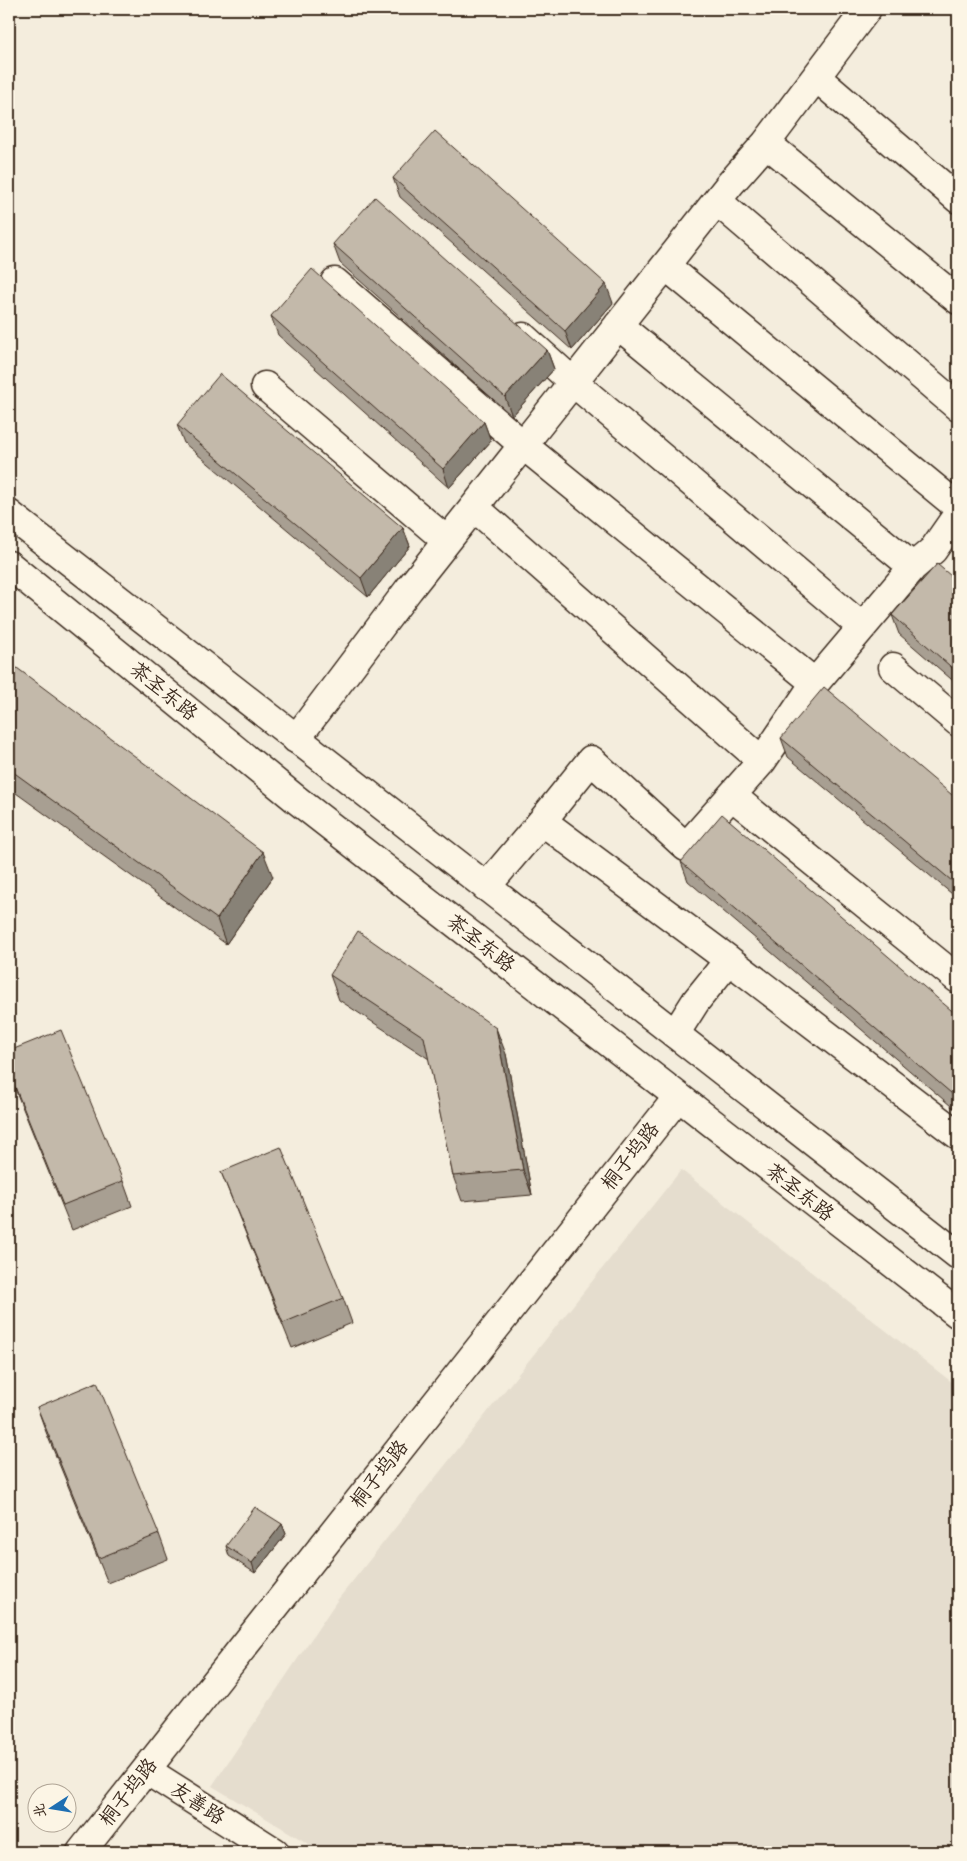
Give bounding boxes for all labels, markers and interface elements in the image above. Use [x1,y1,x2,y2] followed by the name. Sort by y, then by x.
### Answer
[125,656,204,727] street label: 茶圣东路
[442,909,521,978] street label: 茶圣东路
[596,1116,665,1195] street label: 桐子坞路
[761,1158,840,1227] street label: 茶圣东路
[345,1434,414,1513] street label: 桐子坞路
[94,1752,163,1831] street label: 桐子坞路
[166,1776,231,1830] street label: 友善路
[28,1784,78,1834] north arrow
[30,1802,50,1819] text: 北

